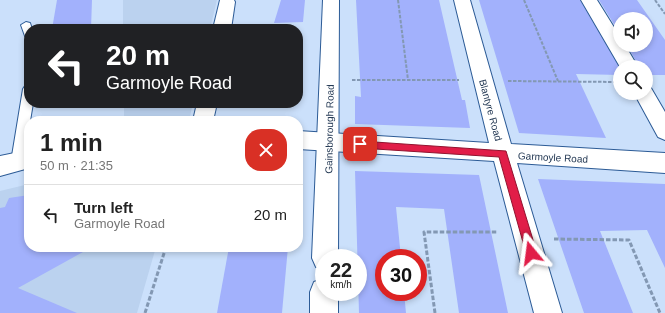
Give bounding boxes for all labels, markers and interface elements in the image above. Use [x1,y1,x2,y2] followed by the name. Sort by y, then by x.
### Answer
[613,12,653,100] map controls
[613,12,653,52] button: sound
[40,40,92,92] icon: left
[106,40,170,71] text: 20 m
[613,60,653,100] button: search
[106,73,232,93] text: Garmoyle Road
[477,78,504,142] street label: Blantyre Road
[323,84,336,174] street label: Gainsborough Road
[343,127,377,161] pin
[40,129,103,156] text: 1 min
[245,129,287,171] button: close
[349,133,371,155] icon: arrive
[518,150,588,165] street label: Garmoyle Road
[40,158,113,173] text: 50 m · 21:35
[74,199,133,216] text: Turn left
[40,204,62,226] icon: left
[254,206,287,223] text: 20 m
[74,216,165,231] text: Garmoyle Road
[510,232,552,274] position arrow
[375,249,427,301] speed limit sign: 30
[330,259,352,281] text: 22
[330,279,352,290] text: km/h

